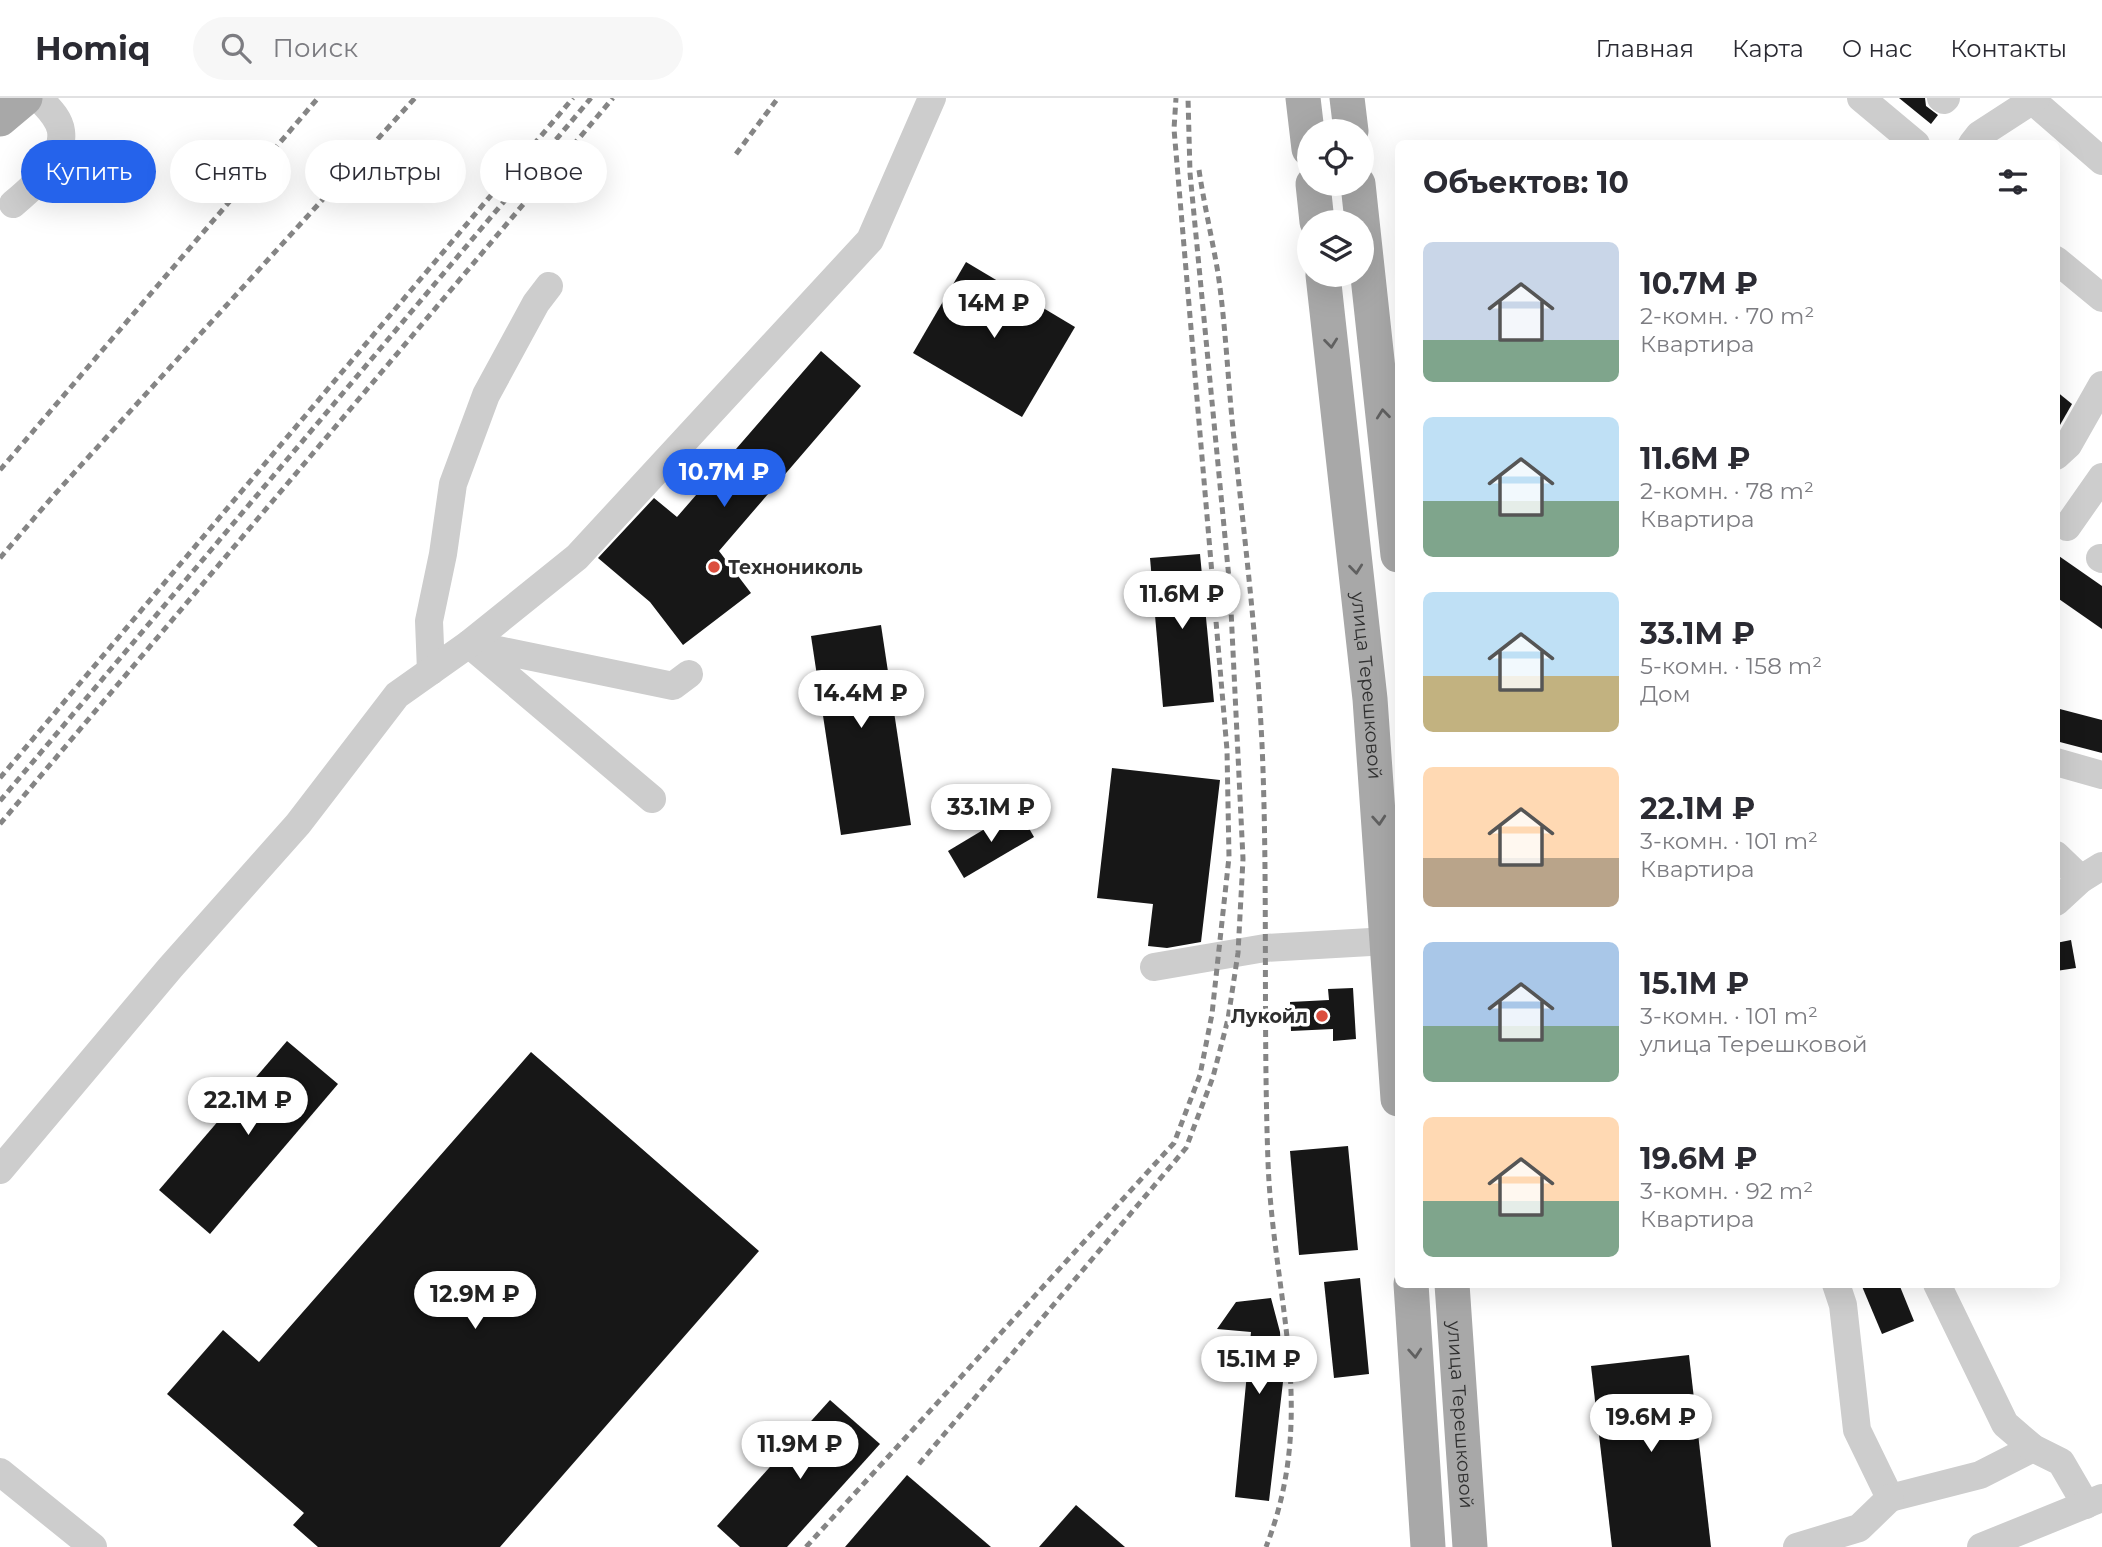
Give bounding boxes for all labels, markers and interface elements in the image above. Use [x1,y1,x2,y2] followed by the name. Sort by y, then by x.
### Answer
[193,17,683,80] search box
[35,28,151,68] text: Homiq
[217,29,255,67] icon: search
[273,32,358,64] text: Поиск
[1596,34,1694,63] text: Главная
[1732,34,1804,63] text: Карта
[1842,34,1912,63] text: О нас
[1950,34,2067,63] text: Контакты
[1297,119,1374,287] map controls
[1297,119,1374,196] button: locate
[21,140,156,203] chip: Купить
[170,140,291,203] chip: Снять
[305,140,466,203] chip: Фильтры
[480,140,607,203] chip: Новое
[1994,163,2032,201] icon: filters
[1423,164,1629,201] text: Объектов: 10
[1297,210,1374,287] button: layers
[1640,265,1758,302] text: 10.7M ₽
[1479,270,1563,354] icon: home
[945,280,1043,340] pin: 14M ₽
[958,289,1030,317] text: 14M ₽
[1640,302,1814,330] text: 2-комн. · 70 m²
[1640,330,1754,358] text: Квартира
[1323,337,1338,348] one-way arrow
[1376,408,1391,420] one-way arrow
[1640,440,1751,477] text: 11.6M ₽
[1479,445,1563,529] icon: home
[659,450,789,509] pin: 10.7M ₽
[679,458,769,486] text: 10.7M ₽
[1640,477,1814,505] text: 2-комн. · 78 m²
[1640,505,1754,533] text: Квартира
[728,556,863,579] place label: Технониколь
[706,559,722,575] marker: Технониколь
[1348,563,1363,574] one-way arrow
[1117,572,1247,631] pin: 11.6M ₽
[1140,580,1224,608] text: 11.6M ₽
[1347,590,1387,780] street label: улица Терешковой
[1640,615,1755,652] text: 33.1M ₽
[1479,620,1563,704] icon: home
[1640,652,1822,680] text: 5-комн. · 158 m²
[796,670,926,730] pin: 14.4M ₽
[814,679,908,707] text: 14.4M ₽
[1640,680,1691,708] text: Дом
[926,784,1056,844] pin: 33.1M ₽
[1640,790,1755,827] text: 22.1M ₽
[947,793,1035,821] text: 33.1M ₽
[1479,795,1563,879] icon: home
[1371,814,1386,825] one-way arrow
[1640,827,1818,855] text: 3-комн. · 101 m²
[1640,855,1754,883] text: Квартира
[1640,965,1749,1002] text: 15.1M ₽
[1479,970,1563,1054] icon: home
[1640,1002,1818,1030] text: 3-комн. · 101 m²
[1231,1005,1308,1028] place label: Лукойл
[1314,1008,1330,1024] marker: Лукойл
[1640,1030,1868,1058] text: улица Терешковой
[183,1077,313,1137] pin: 22.1M ₽
[204,1086,292,1114] text: 22.1M ₽
[1640,1140,1757,1177] text: 19.6M ₽
[1479,1145,1563,1229] icon: home
[1640,1177,1813,1205] text: 3-комн. · 92 m²
[1640,1205,1754,1233] text: Квартира
[410,1272,540,1331] pin: 12.9M ₽
[430,1280,520,1308] text: 12.9M ₽
[1443,1319,1479,1509] street label: улица Терешковой
[1194,1336,1324,1396] pin: 15.1M ₽
[1217,1345,1301,1373] text: 15.1M ₽
[1407,1347,1422,1358] one-way arrow
[1586,1394,1716,1454] pin: 19.6M ₽
[1606,1403,1696,1431] text: 19.6M ₽
[735,1422,865,1481] pin: 11.9M ₽
[757,1430,843,1458] text: 11.9M ₽

